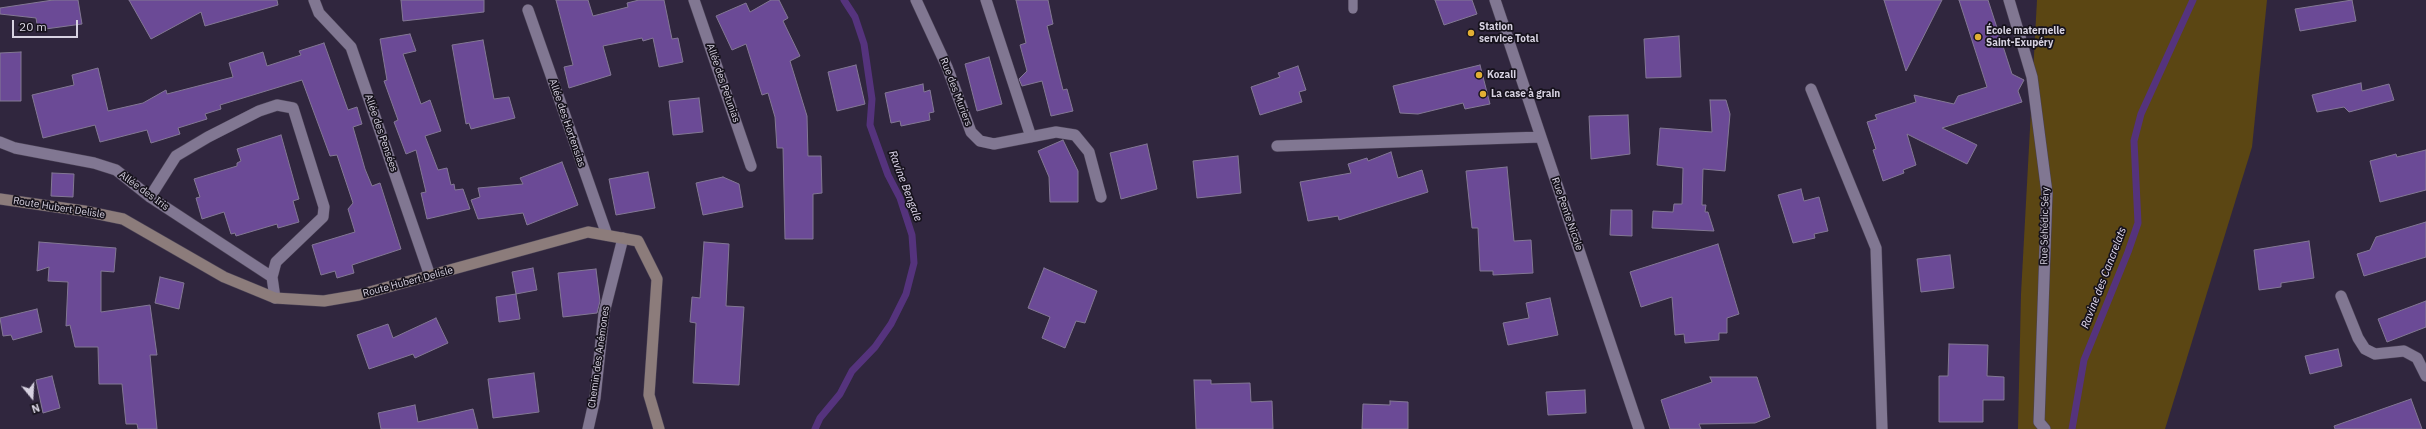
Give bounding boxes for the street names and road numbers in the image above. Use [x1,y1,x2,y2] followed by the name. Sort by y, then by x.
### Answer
[704,42,742,124] street label: Allée des Petunias
[937,56,975,128] street label: Rue des Muriers
[546,77,588,169] street label: Allée des Hortensias
[362,93,400,173] street label: Allée des Pensées
[117,169,171,213] street label: Allée des Iris
[1549,176,1585,252] street label: Rue Pente Nicole
[2038,187,2052,265] street label: Rue Séhédic Séry
[12,195,106,221] street label: Route Hubert Delisle
[362,264,454,300] street label: Route Hubert Delisle
[586,305,612,409] street label: Chemin des Anémones

